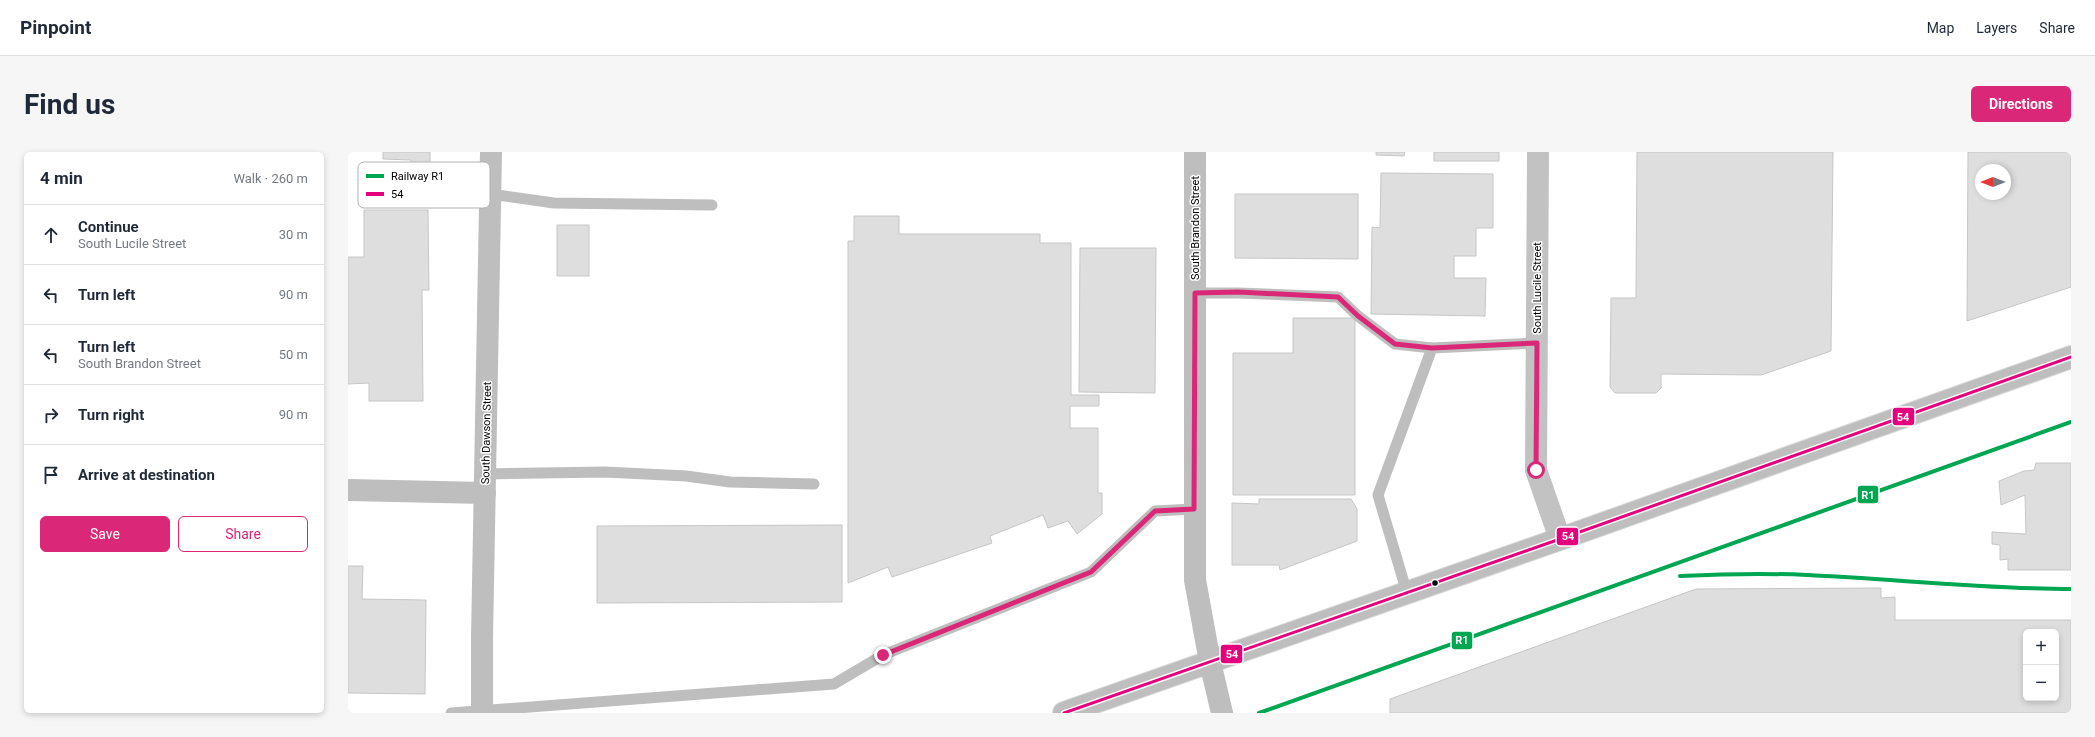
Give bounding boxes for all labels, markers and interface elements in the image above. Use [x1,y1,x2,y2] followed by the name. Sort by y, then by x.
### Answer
[20,16,91,39] text: Pinpoint
[1927,20,1954,36] text: Map
[1976,20,2017,36] text: Layers
[2039,20,2075,36] text: Share
[1971,86,2071,122] button: Directions
[24,88,115,121] text: Find us
[358,162,490,208] legend
[1975,164,2011,200] north arrow
[40,168,83,188] text: 4 min
[391,170,444,183] text: Railway R1
[233,171,308,186] text: Walk · 260 m
[1189,176,1202,280] street label: South Brandon Street
[391,188,403,201] text: 54
[78,218,139,236] text: Continue
[40,224,62,246] icon: ahead
[279,227,308,242] text: 30 m
[78,236,186,251] text: South Lucile Street
[1531,242,1544,334] street label: South Lucile Street
[40,284,62,306] icon: left
[78,286,135,304] text: Turn left
[279,287,308,302] text: 90 m
[78,338,135,356] text: Turn left
[40,344,62,366] icon: left
[279,347,308,362] text: 50 m
[78,356,201,371] text: South Brandon Street
[479,381,494,484] street label: South Dawson Street
[40,404,62,426] icon: right
[78,406,144,424] text: Turn right
[279,407,308,422] text: 90 m
[1892,407,1915,426] line badge: 54
[1897,411,1910,424] text: 54
[1527,461,1545,479] route start
[40,464,62,486] icon: arrive
[78,466,215,484] text: Arrive at destination
[1857,485,1879,504] line badge: R1
[1861,489,1875,502] text: R1
[40,516,170,552] button: Save
[178,516,308,552] button: Share
[1556,527,1579,546] line badge: 54
[1562,530,1575,543] text: 54
[1430,578,1440,588] unlabelled marker
[2023,629,2059,701] map controls
[2023,629,2059,665] button: +
[1451,631,1473,650] line badge: R1
[1455,634,1469,647] text: R1
[1220,644,1243,664] line badge: 54
[874,646,892,664] route end
[1226,648,1239,661] text: 54
[2023,665,2059,701] button: −

